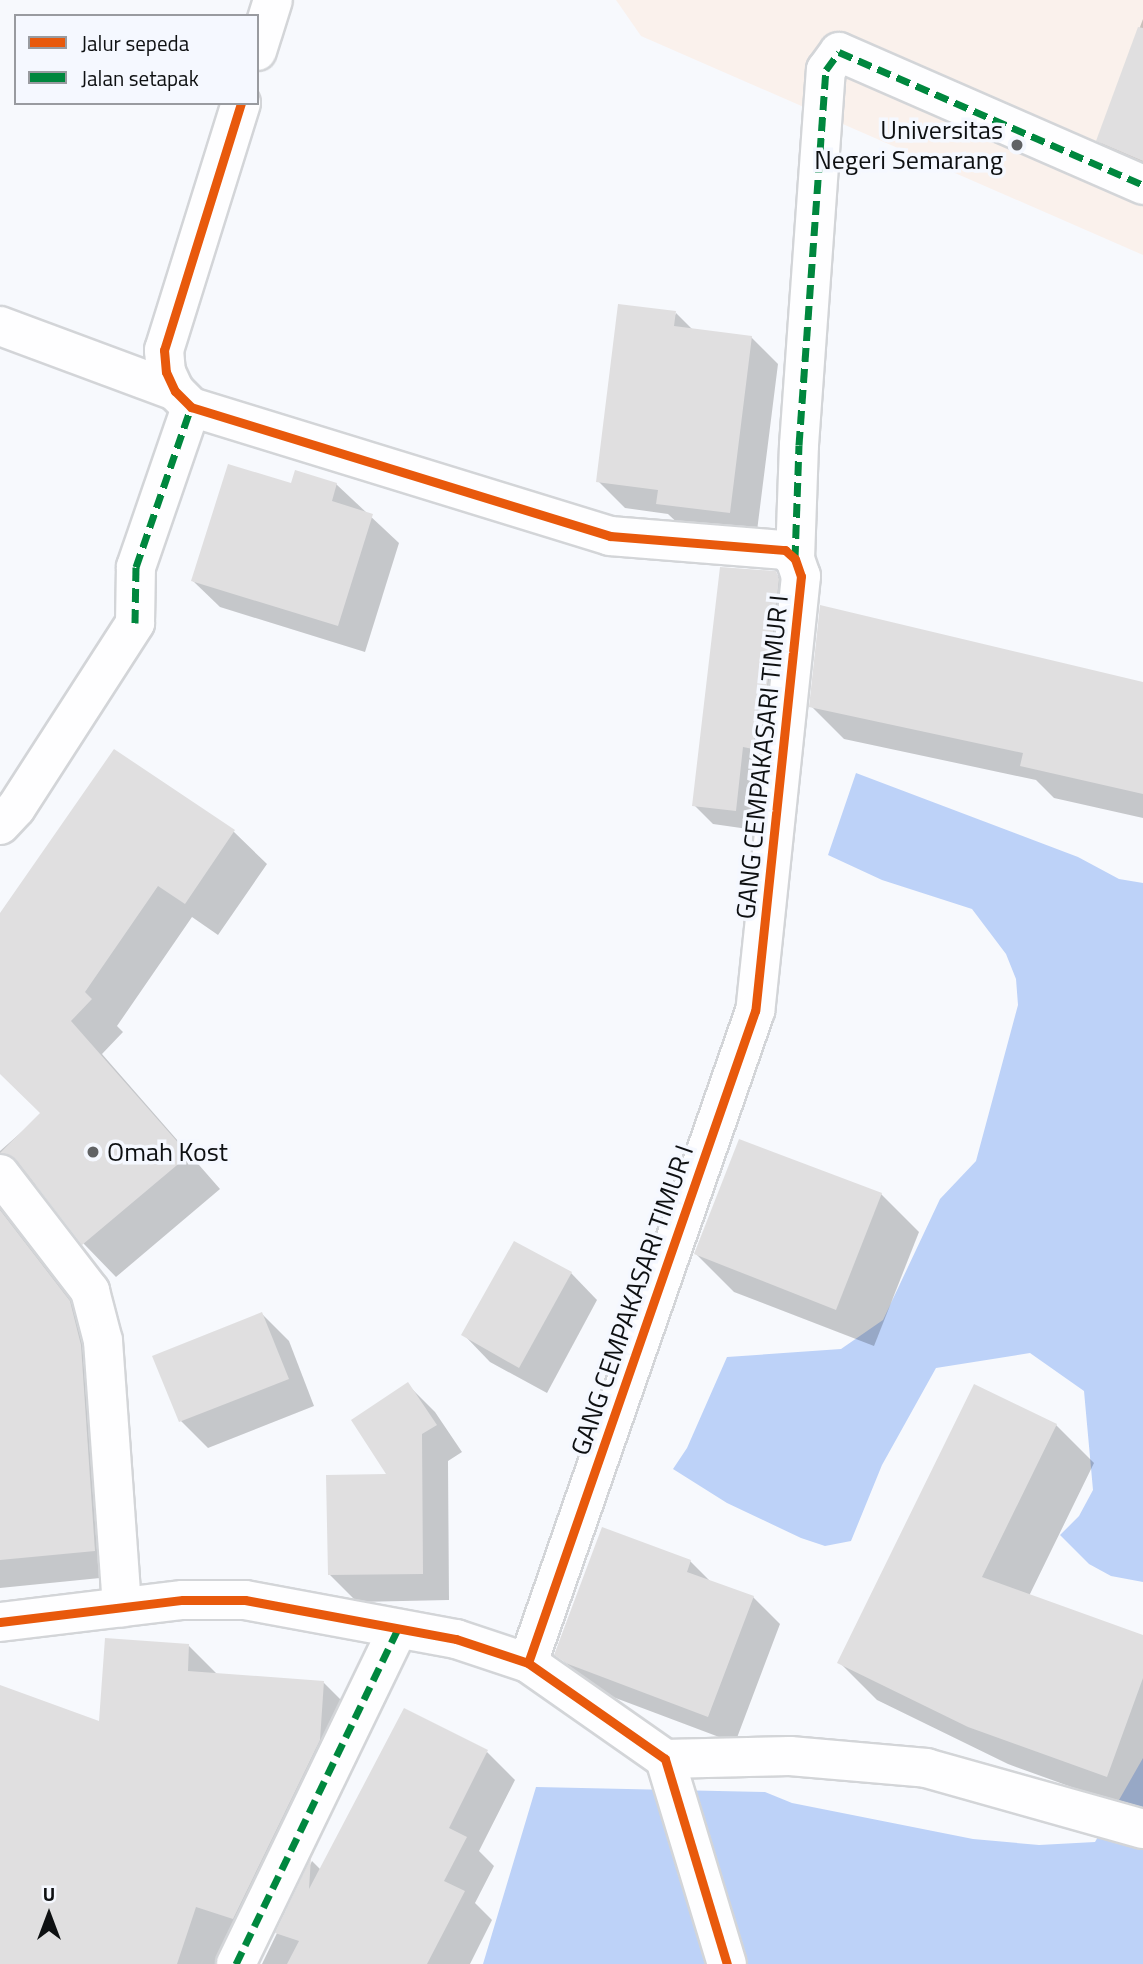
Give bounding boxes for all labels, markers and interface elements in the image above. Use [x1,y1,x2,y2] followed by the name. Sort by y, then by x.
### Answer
[14,14,259,105] legend
[81,27,189,59] text: Jalur sepeda
[81,62,199,94] text: Jalan setapak
[814,114,1003,176] place label: Universitas Negeri Semarang
[1009,137,1025,153] marker: Universitas Negeri Semarang
[729,593,795,921] street label: GANG CEMPAKASARI TIMUR I
[107,1136,228,1168] place label: Omah Kost
[564,1141,700,1459] street label: GANG CEMPAKASARI TIMUR I
[85,1144,101,1160] marker: Omah Kost
[43,1879,55,1908] text: U
[14,1880,84,1950] north arrow

